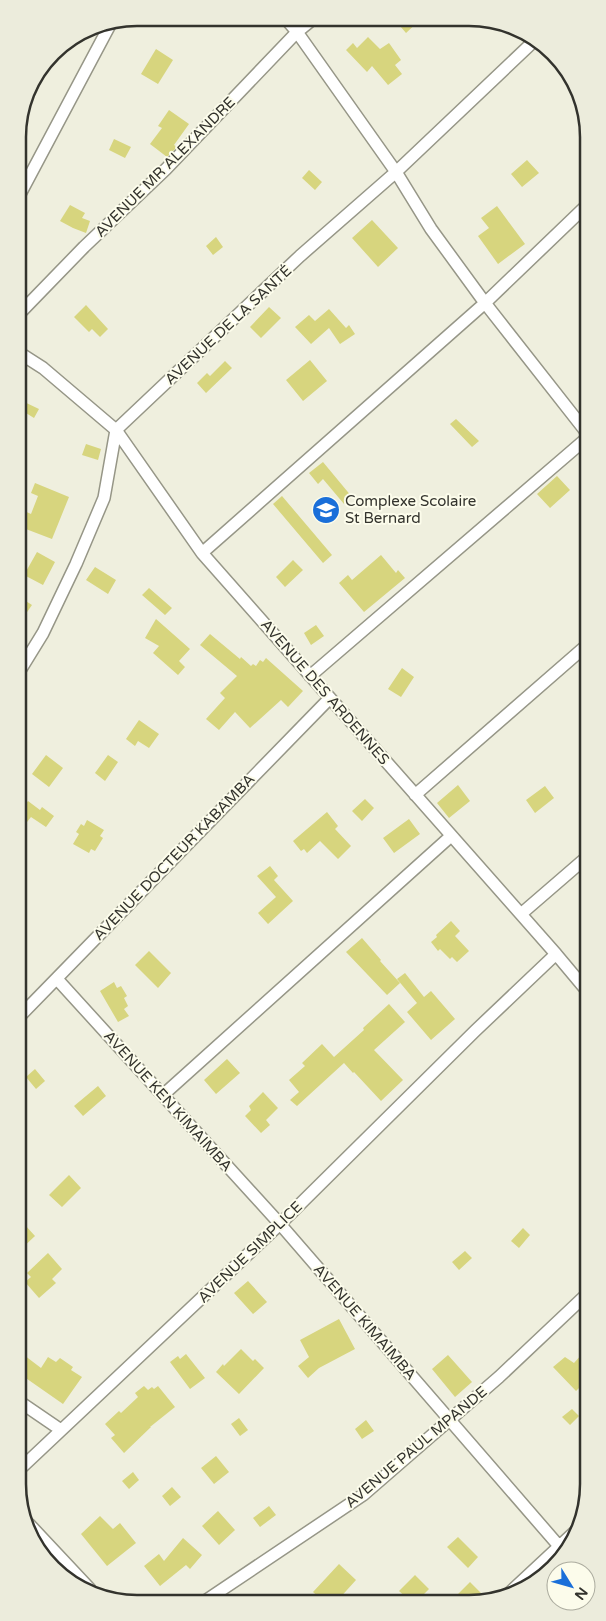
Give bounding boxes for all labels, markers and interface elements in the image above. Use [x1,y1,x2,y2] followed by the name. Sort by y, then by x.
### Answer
[91,93,239,241] street label: AVENUE MR ALEXANDRE
[161,262,295,388] street label: AVENUE DE LA SANTÉ
[345,492,476,527] place label: Complexe Scolaire St Bernard
[311,495,341,525] school or university icon: Complexe Scolaire St Bernard
[257,616,393,768] street label: AVENUE DES ARDENNES
[90,770,258,944] street label: AVENUE DOCTEUR KABAMBA
[100,1027,236,1175] street label: AVENUE KEN KIMAIMBA
[194,1197,306,1307] street label: AVENUE SIMPLICE
[310,1260,420,1384] street label: AVENUE KIMAIMBA
[341,1382,491,1512] street label: AVENUE PAUL MPANDE
[546,1561,596,1611] north arrow
[571,1584,591,1603] text: N

